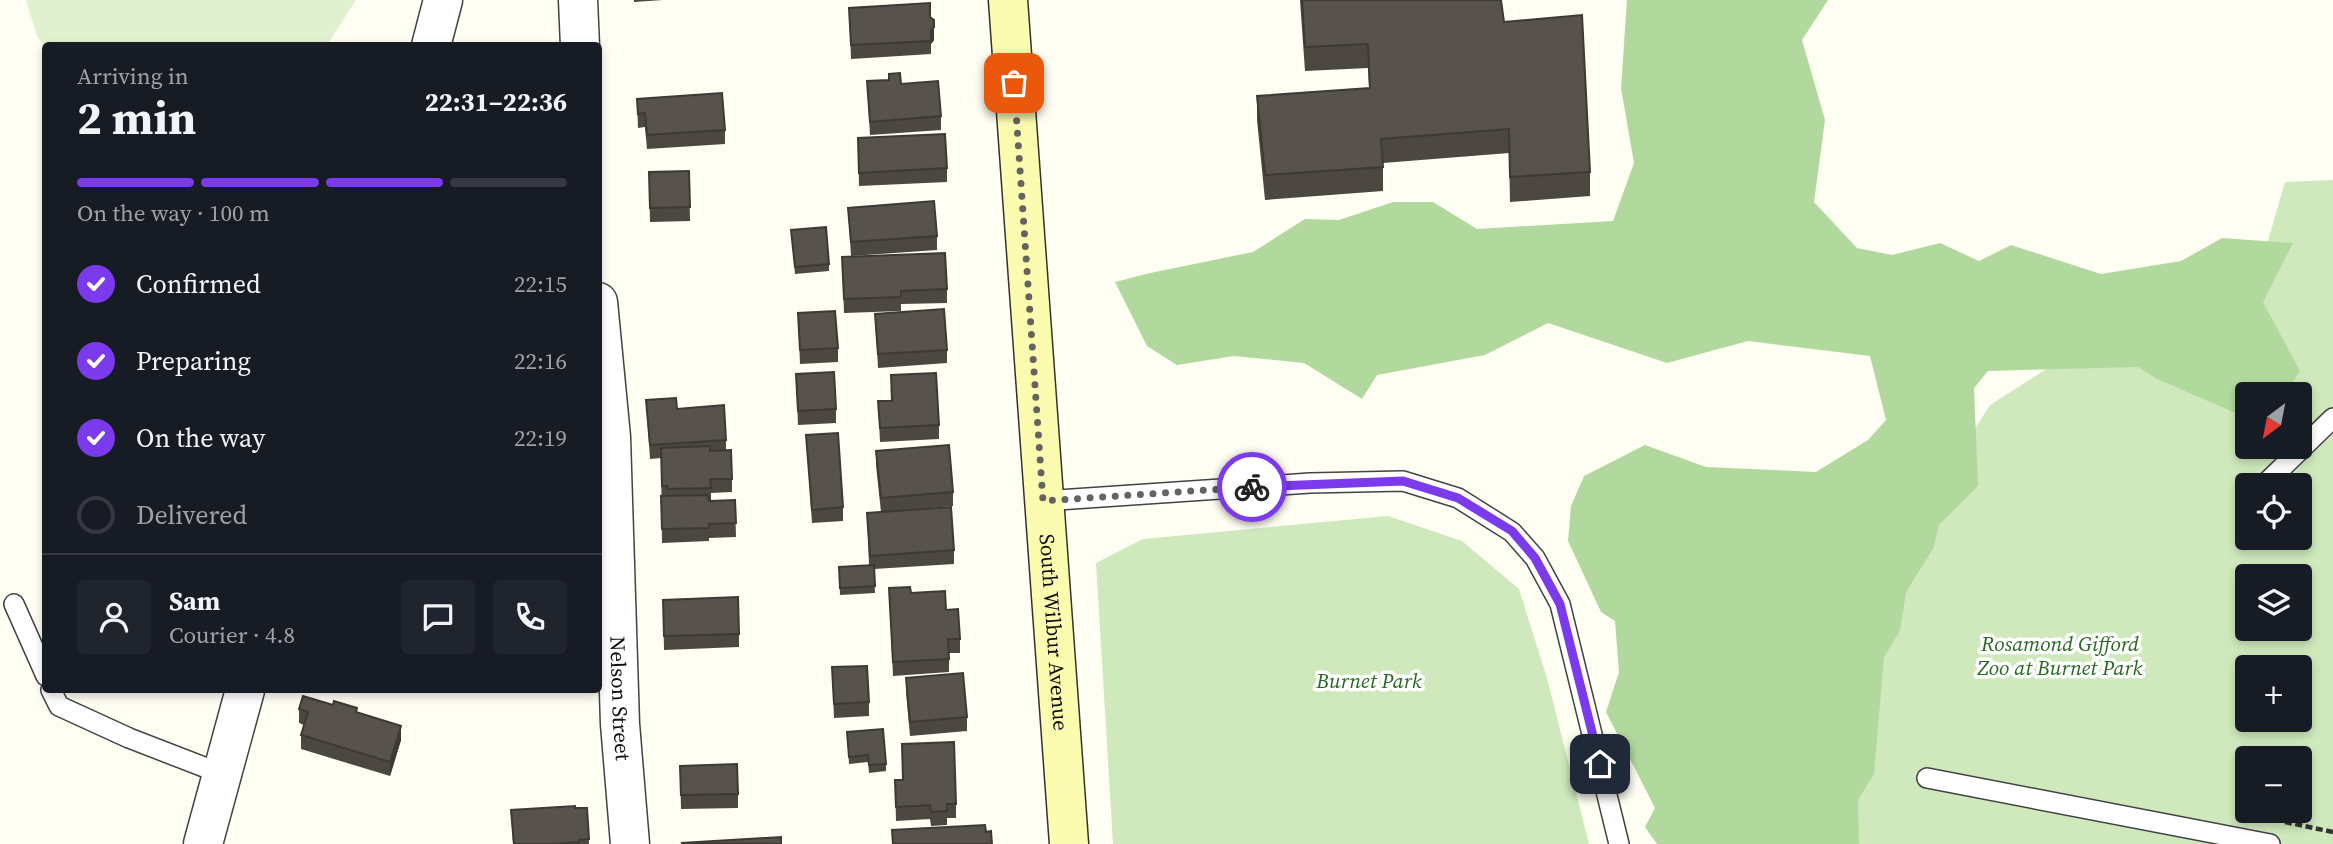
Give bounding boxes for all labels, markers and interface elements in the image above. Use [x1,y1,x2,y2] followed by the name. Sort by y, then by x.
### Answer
[984,53,1044,113] pin
[77,60,189,92] text: Arriving in
[995,64,1033,102] icon: bag
[425,84,567,120] text: 22:31–22:36
[77,86,196,149] text: 2 min
[77,197,270,229] text: On the way · 100 m
[77,265,115,303] icon: check
[136,266,261,302] text: Confirmed
[514,268,567,300] text: 22:15
[77,342,115,380] icon: check
[136,343,251,379] text: Preparing
[514,345,567,377] text: 22:16
[2235,382,2312,458] north arrow
[2235,382,2312,823] map controls
[77,419,115,457] icon: check
[136,420,265,456] text: On the way
[514,422,567,454] text: 22:19
[1217,452,1287,522] courier
[1233,468,1271,506] icon: bike
[2235,473,2312,550] button: locate
[136,497,247,533] text: Delivered
[1033,533,1076,732] street label: South Wilbur Avenue
[2235,564,2312,641] button: layers
[77,580,151,654] button: person
[401,580,475,654] button: chat
[493,580,567,654] button: phone
[169,583,220,619] text: Sam
[169,619,295,651] text: Courier · 4.8
[1977,629,2142,682] park label: Rosamond Gifford Zoo at Burnet Park
[603,636,638,762] street label: Nelson Street
[2235,655,2312,732] button: +
[1315,666,1422,695] park label: Burnet Park
[1570,734,1630,794] pin
[1581,745,1619,783] icon: home
[2235,746,2312,823] button: −

